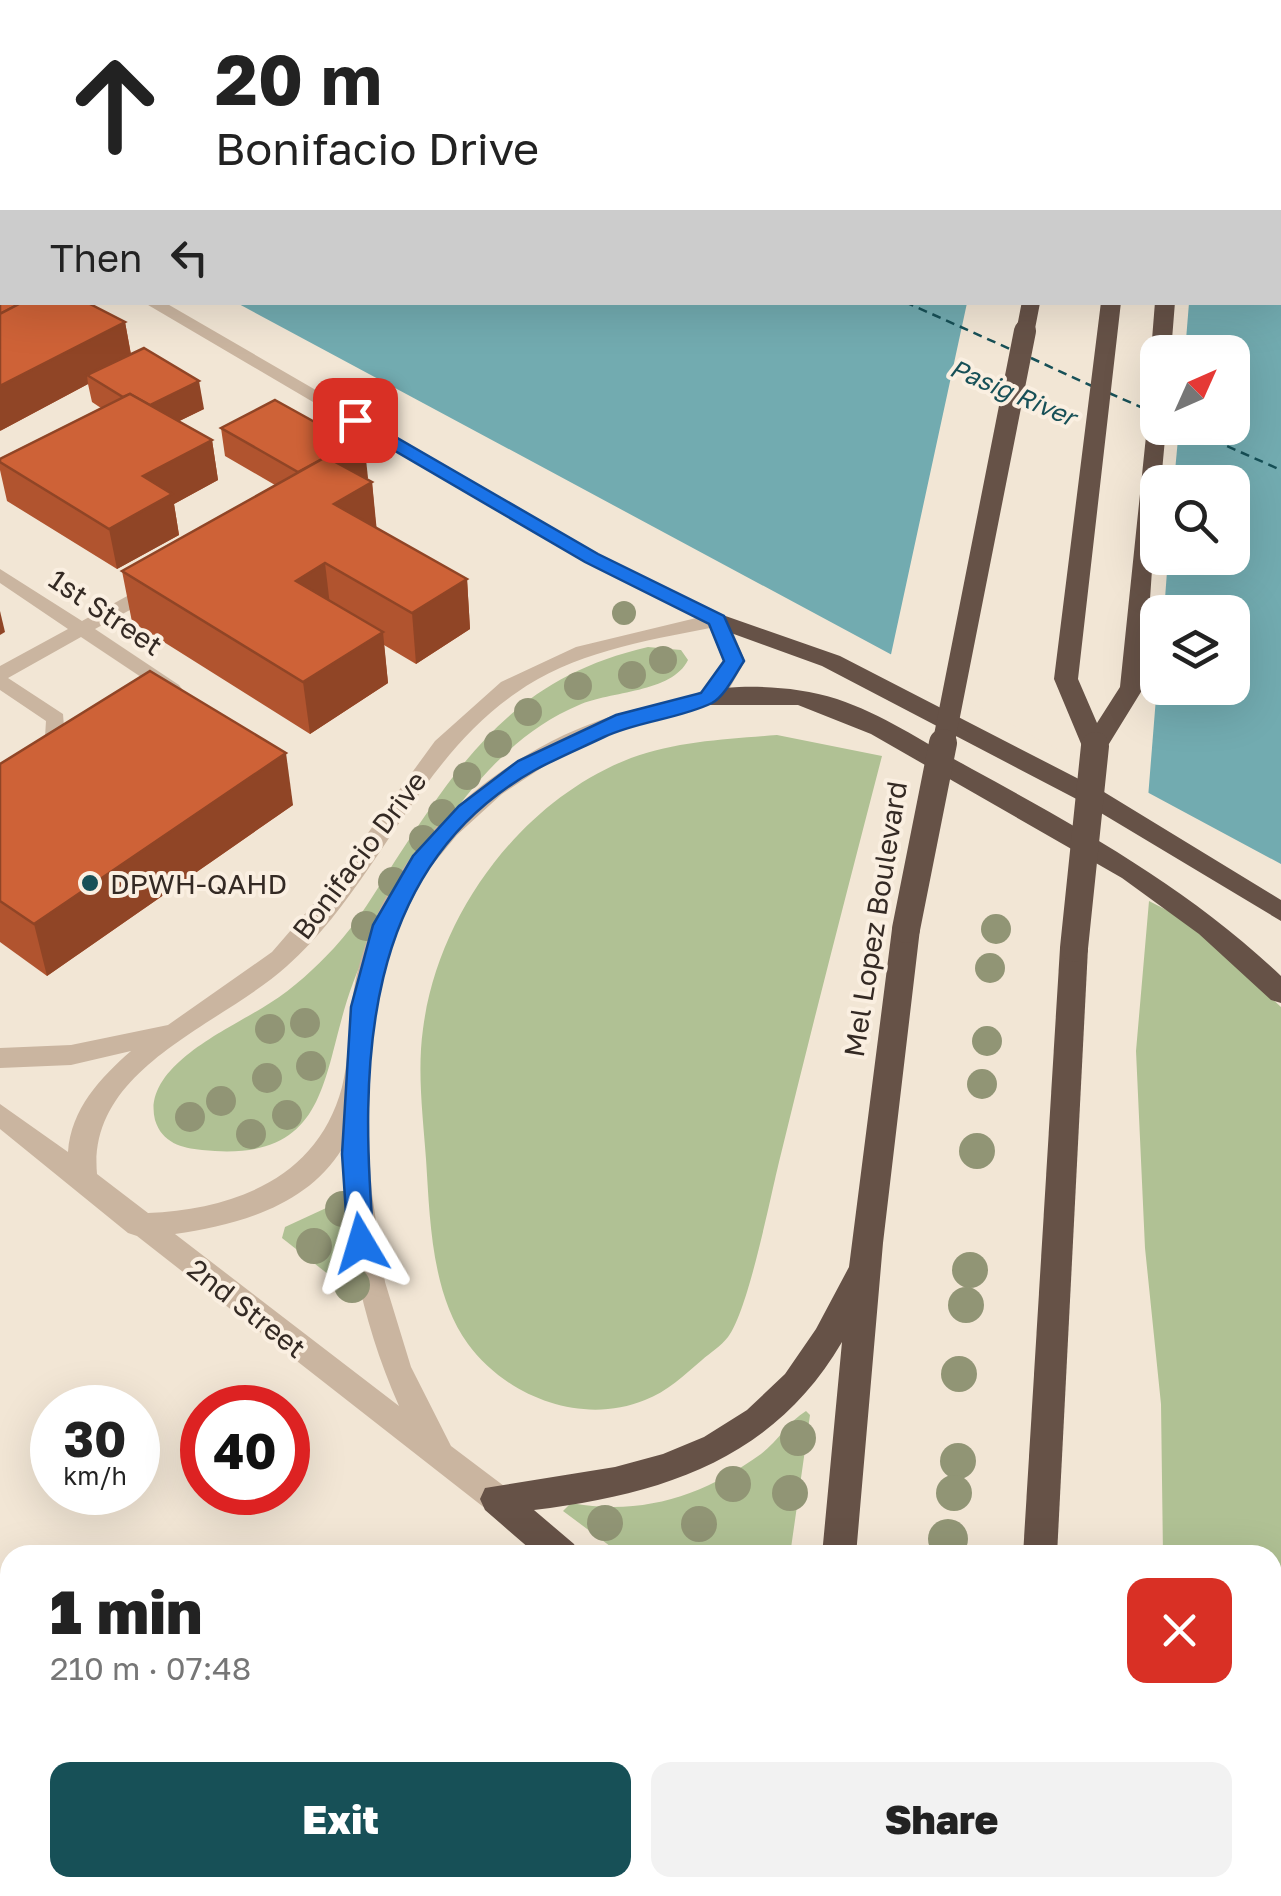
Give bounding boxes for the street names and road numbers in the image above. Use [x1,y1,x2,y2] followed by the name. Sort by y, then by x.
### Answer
[43,562,169,662] street label: 1st Street
[285,765,433,945] street label: Bonifacio Drive
[837,779,913,1059] street label: Mel Lopez Boulevard
[181,1252,313,1364] street label: 2nd Street

